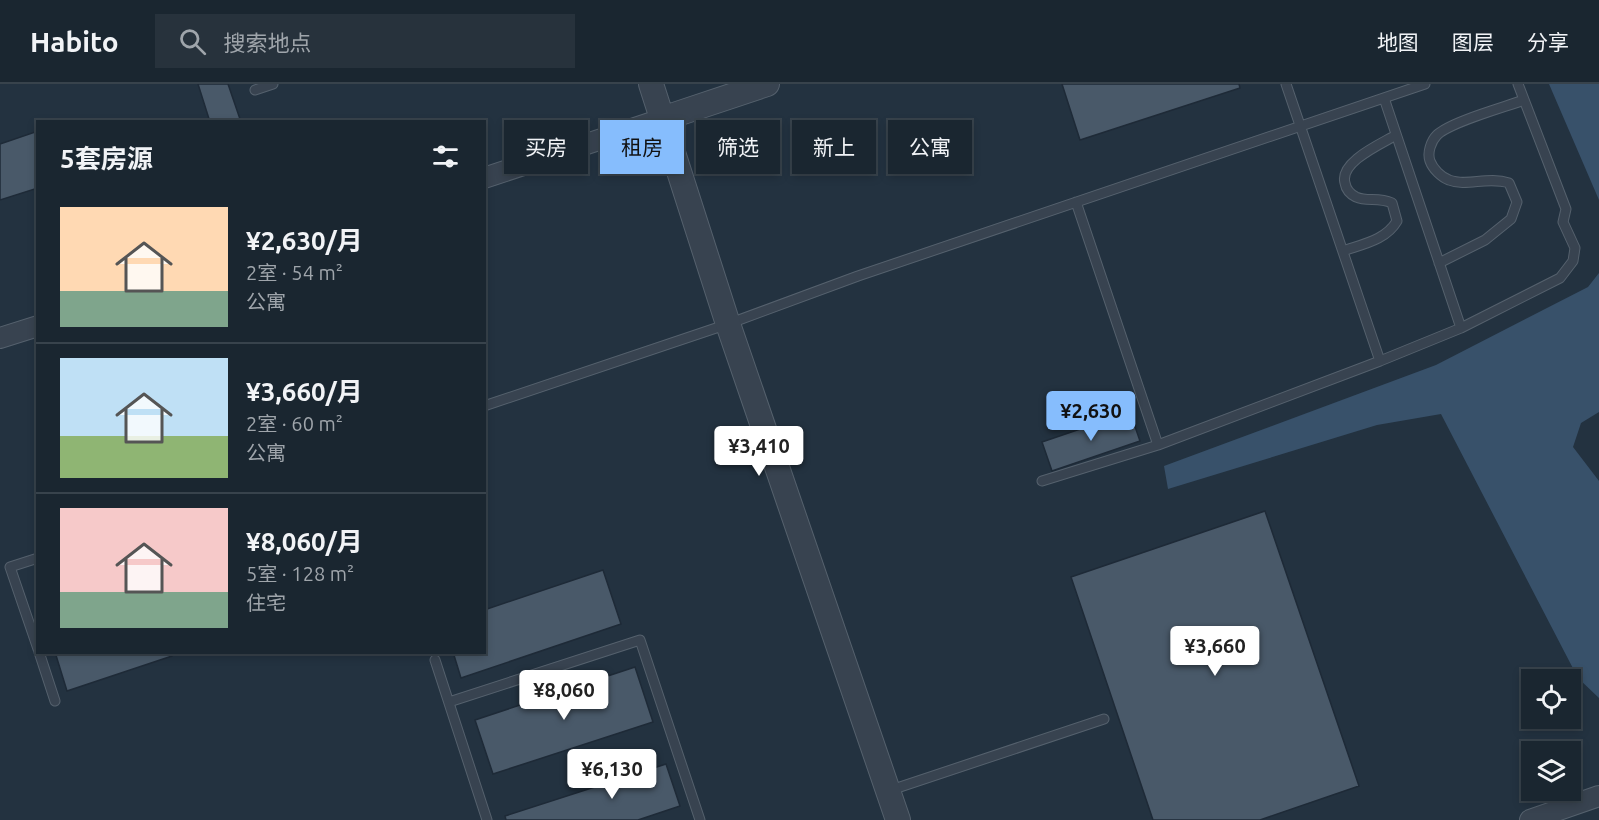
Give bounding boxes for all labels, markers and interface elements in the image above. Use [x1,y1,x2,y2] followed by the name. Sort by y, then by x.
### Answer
[155,14,575,68] search box
[176,25,209,58] icon: search
[30,26,119,57] text: Habito
[224,30,312,55] text: 搜索地点
[1377,30,1419,54] text: 地图
[1452,30,1494,54] text: 图层
[1527,30,1569,54] text: 分享
[504,120,588,174] chip: 买房
[600,120,684,174] chip: 租房
[696,120,780,174] chip: 筛选
[792,120,876,174] chip: 新上
[888,120,972,174] chip: 公寓
[429,140,462,173] icon: filters
[60,144,153,173] text: 5套房源
[246,226,363,255] text: ¥2,630/月
[108,231,180,303] icon: home
[246,261,343,284] text: 2室 · 54 m²
[246,290,286,313] text: 公寓
[246,377,363,406] text: ¥3,660/月
[108,382,180,454] icon: home
[1042,391,1140,442] pin: ¥2,630
[1060,399,1122,422] text: ¥2,630
[246,412,343,435] text: 2室 · 60 m²
[710,426,808,477] pin: ¥3,410
[728,434,790,457] text: ¥3,410
[246,441,286,464] text: 公寓
[246,527,363,556] text: ¥8,060/月
[108,532,180,604] icon: home
[246,562,354,585] text: 5室 · 128 m²
[246,591,286,614] text: 住宅
[1166,626,1264,677] pin: ¥3,660
[1184,634,1246,657] text: ¥3,660
[1521,669,1581,801] map controls
[1521,669,1581,729] button: locate
[515,670,613,721] pin: ¥8,060
[533,678,595,701] text: ¥8,060
[1521,741,1581,801] button: layers
[563,749,661,800] pin: ¥6,130
[581,757,643,780] text: ¥6,130

